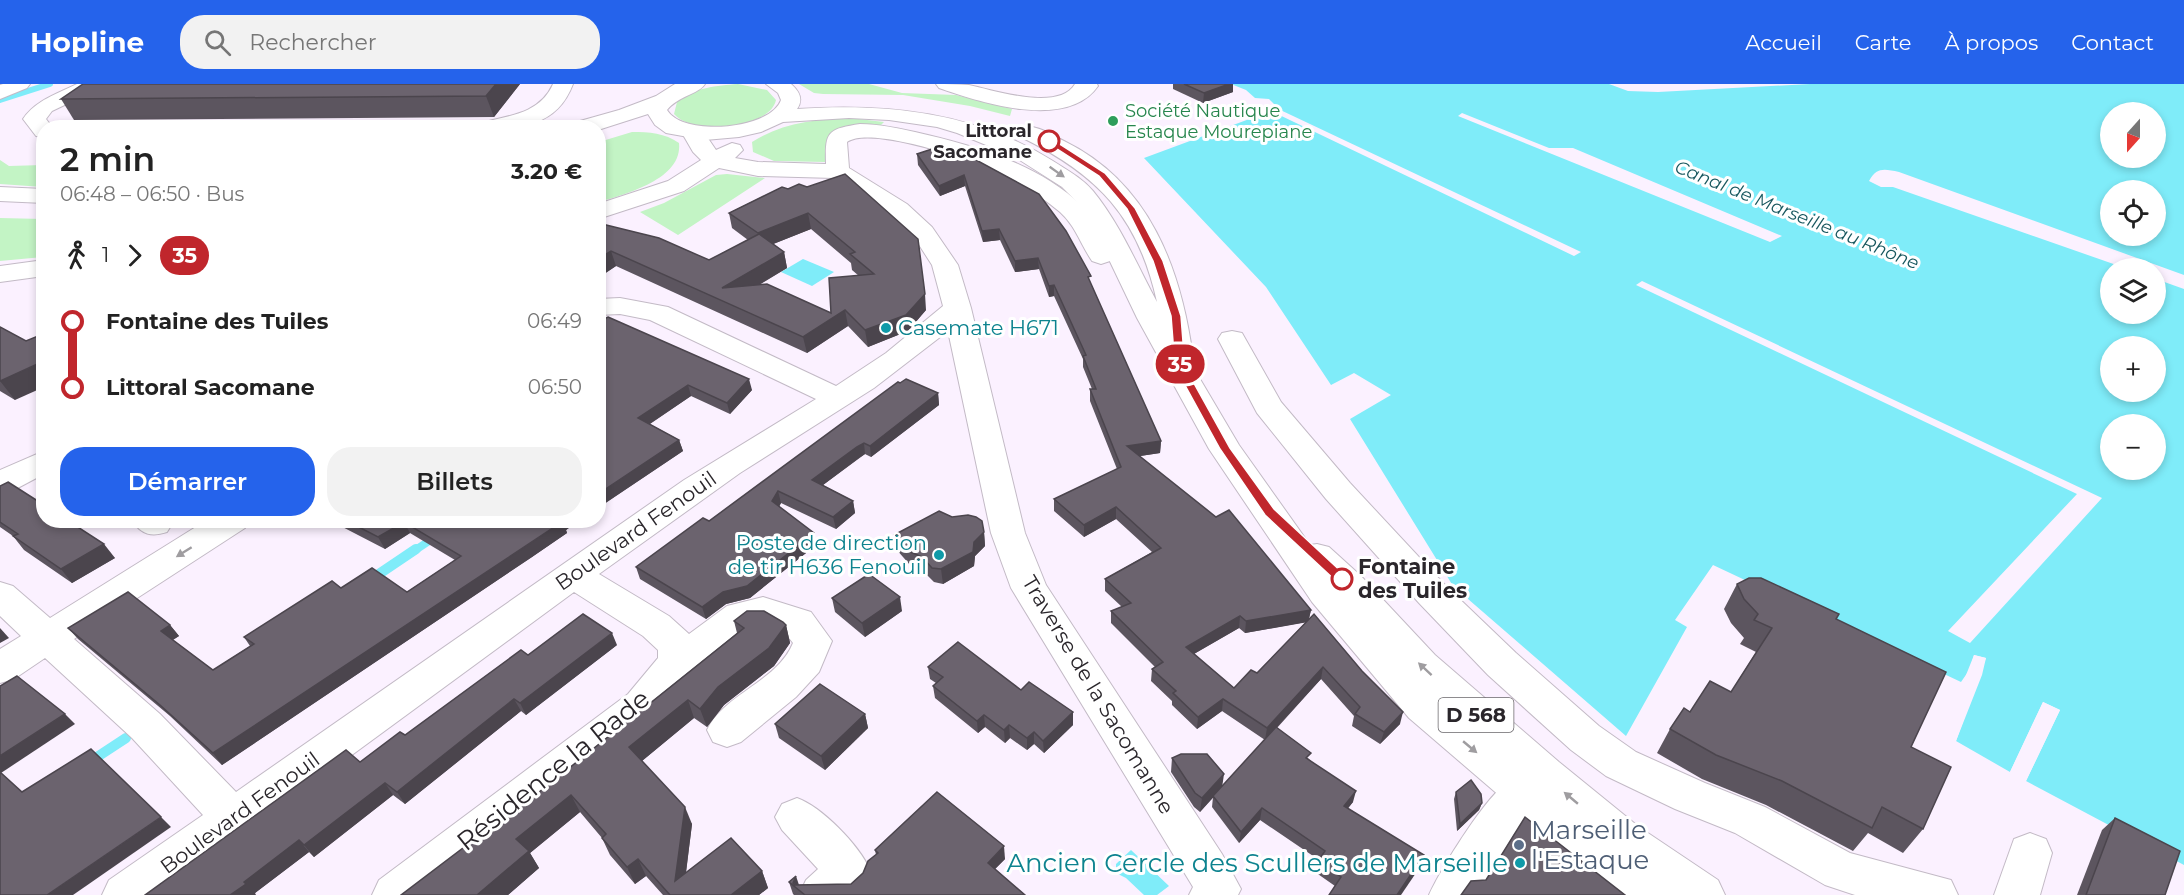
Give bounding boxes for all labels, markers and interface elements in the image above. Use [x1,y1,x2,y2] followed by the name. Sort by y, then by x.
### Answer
[180,15,600,69] search box
[30,25,144,59] text: Hopline
[201,26,234,59] icon: search
[249,29,377,56] text: Rechercher
[1745,30,1822,55] text: Accueil
[1855,30,1911,55] text: Carte
[1944,30,2038,55] text: À propos
[2071,30,2154,55] text: Contact
[1125,100,1312,143] place label: Société Nautique Estaque Mourepiane
[2100,102,2166,168] north arrow
[2100,102,2166,480] map controls
[1106,114,1120,128] marker: Société Nautique Estaque Mourepiane
[933,120,1032,163] place label: Littoral Sacomane
[1038,130,1060,152] marker: Littoral Sacomane
[60,139,155,179] text: 2 min
[1672,156,1922,274] water label: Canal de Marseille au Rhône
[511,158,582,185] text: 3.20 €
[1048,166,1064,178] one-way arrow
[2100,180,2166,246] button: locate
[60,182,244,206] text: 06:48 – 06:50 · Bus
[60,239,93,272] icon: walk
[118,239,151,272] icon: forward
[102,243,109,267] text: 1
[172,243,197,268] text: 35
[2100,258,2166,324] button: layers
[106,308,328,335] text: Fontaine des Tuiles
[527,309,582,333] text: 06:49
[898,315,1059,340] place label: Casemate H671
[879,321,893,335] marker: Casemate H671
[2100,336,2166,402] button: +
[1153,344,1207,384] line badge: 35
[1168,352,1192,377] text: 35
[106,374,315,401] text: Littoral Sacomane
[528,375,582,399] text: 06:50
[2100,414,2166,480] button: −
[60,447,315,516] button: Démarrer
[327,447,582,516] button: Billets
[550,466,721,596] street label: Boulevard Fenouil
[728,530,927,579] place label: Poste de direction de tir H636 Fenouil
[176,546,192,557] one-way arrow
[932,548,946,562] marker: Poste de direction de tir H636 Fenouil
[1358,554,1467,603] place label: Fontaine des Tuiles
[1331,568,1353,590] marker: Fontaine des Tuiles
[1017,571,1180,819] street label: Traverse de la Sacomanne
[1417,662,1432,676] one-way arrow
[450,683,656,857] street label: Résidence la Rade
[1438,698,1514,732] road number: D 568
[1462,740,1477,753] one-way arrow
[155,746,324,879] street label: Boulevard Fenouil
[1563,791,1579,804] one-way arrow
[1531,814,1649,876] place label: Marseille l'Estaque
[1512,838,1526,852] marker: Marseille l'Estaque
[1006,847,1508,879] place label: Ancien Cercle des Scullers de Marseille
[1513,856,1527,870] marker: Ancien Cercle des Scullers de Marseille

